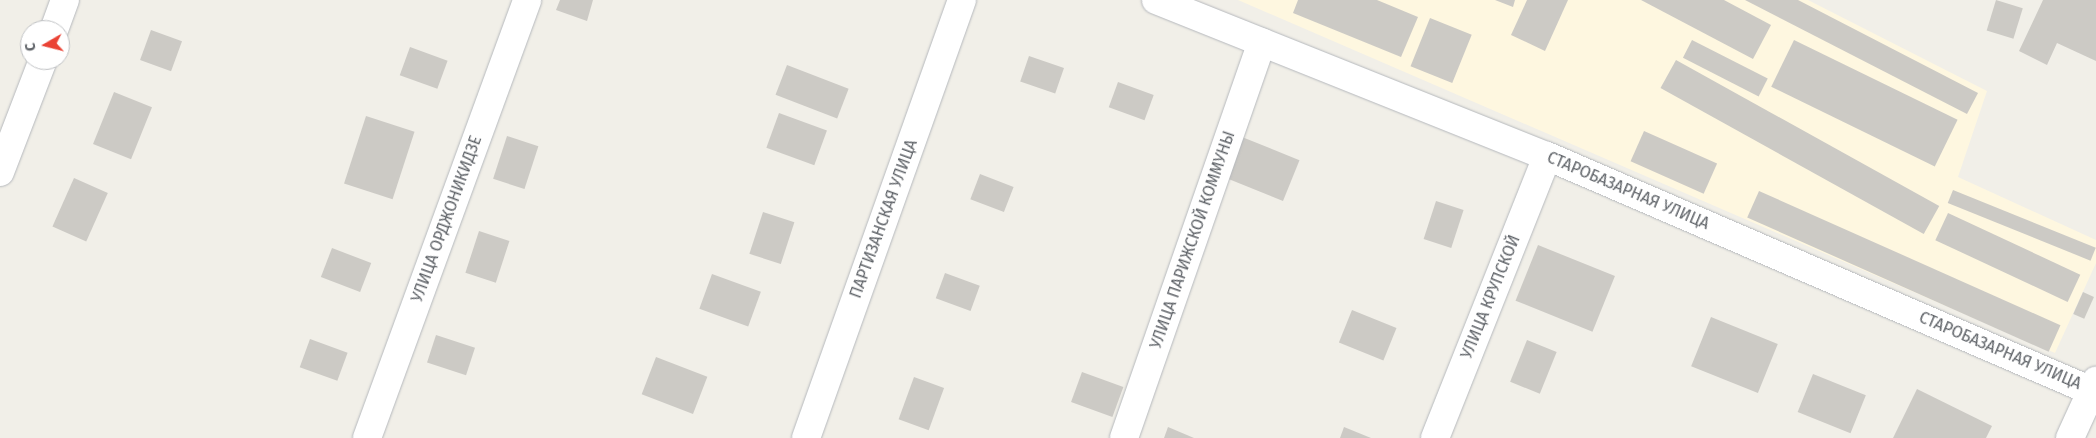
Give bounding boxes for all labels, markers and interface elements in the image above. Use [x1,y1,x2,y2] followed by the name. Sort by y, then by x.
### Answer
[20,20,70,70] north arrow
[22,42,40,52] text: С
[1147,129,1239,351] street label: УЛИЦА ПАРИЖСКОЙ КОММУНЫ
[408,133,486,305] street label: УЛИЦА ОРДЖОНИКИДЗЕ
[846,137,922,301] street label: ПАРТИЗАНСКАЯ УЛИЦА
[1544,148,1712,234] street label: СТАРОБАЗАРНАЯ УЛИЦА
[1457,232,1525,362] street label: УЛИЦА КРУПСКОЙ
[1916,308,2084,394] street label: СТАРОБАЗАРНАЯ УЛИЦА

